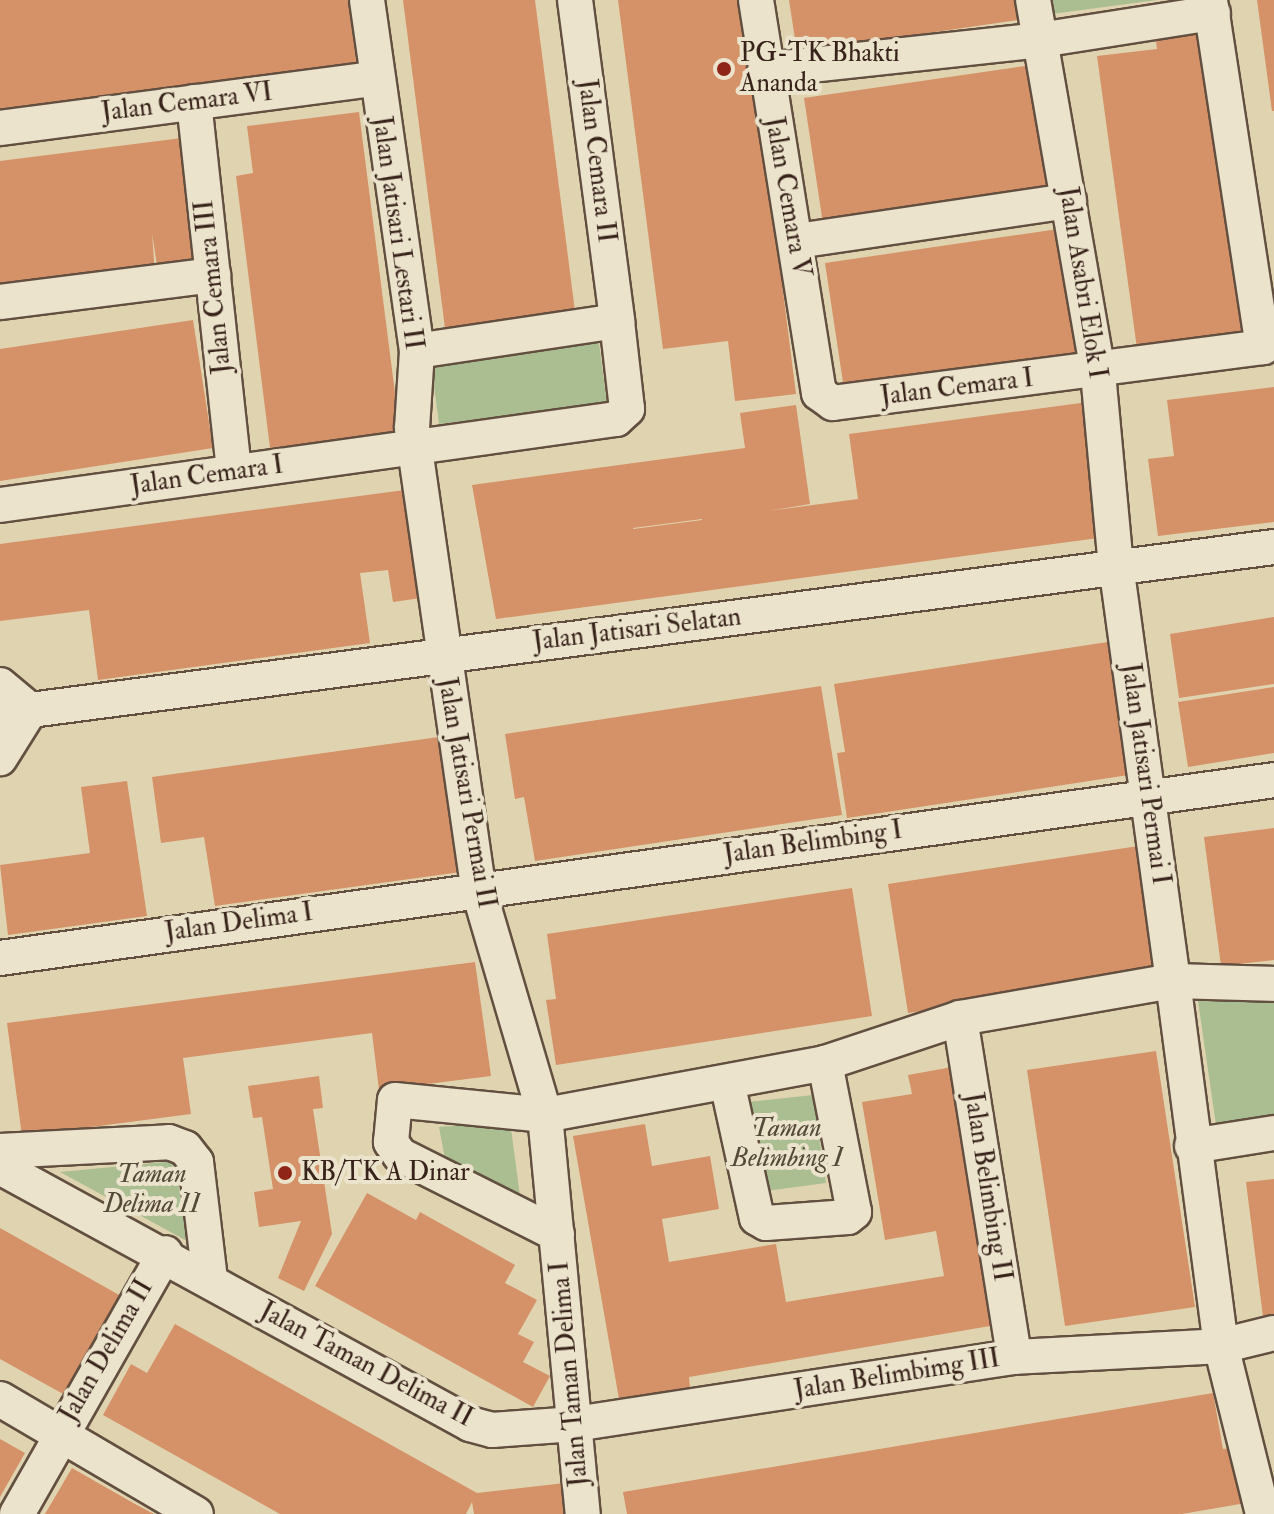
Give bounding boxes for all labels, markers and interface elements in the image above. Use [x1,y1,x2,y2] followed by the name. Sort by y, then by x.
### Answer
[740,38,900,100] place label: PG-TK Bhakti Ananda
[715,60,733,78] marker: PG-TK Bhakti Ananda
[100,77,274,129] street label: Jalan Cemara VI
[570,77,622,245] street label: Jalan Cemara II
[365,114,429,352] street label: Jalan Jatisari Lestari II
[758,115,816,279] street label: Jalan Cemara V
[1051,185,1113,381] street label: Jalan Asabri Elok I
[189,198,239,376] street label: Jalan Cemara III
[879,363,1035,413] street label: Jalan Cemara I
[129,450,285,502] street label: Jalan Cemara I
[531,602,743,658] street label: Jalan Jatisari Selatan
[1114,661,1176,887] street label: Jalan Jatisari Permai I
[430,675,502,911] street label: Jalan Jatisari Permai II
[722,815,904,871] street label: Jalan Belimbing I
[163,897,315,949] street label: Jalan Delima I
[957,1090,1017,1284] street label: Jalan Belimbing II
[731,1113,843,1174] park label: Taman Belimbing I
[301,1157,470,1189] place label: KB/TK A Dinar
[104,1159,200,1220] park label: Taman Delima II
[276,1164,294,1182] marker: KB/TK A Dinar
[545,1260,595,1488] street label: Jalan Taman Delima I
[54,1274,160,1428] street label: Jalan Delima II
[254,1296,478,1434] street label: Jalan Taman Delima II
[792,1343,1002,1407] street label: Jalan Belimbimg III

